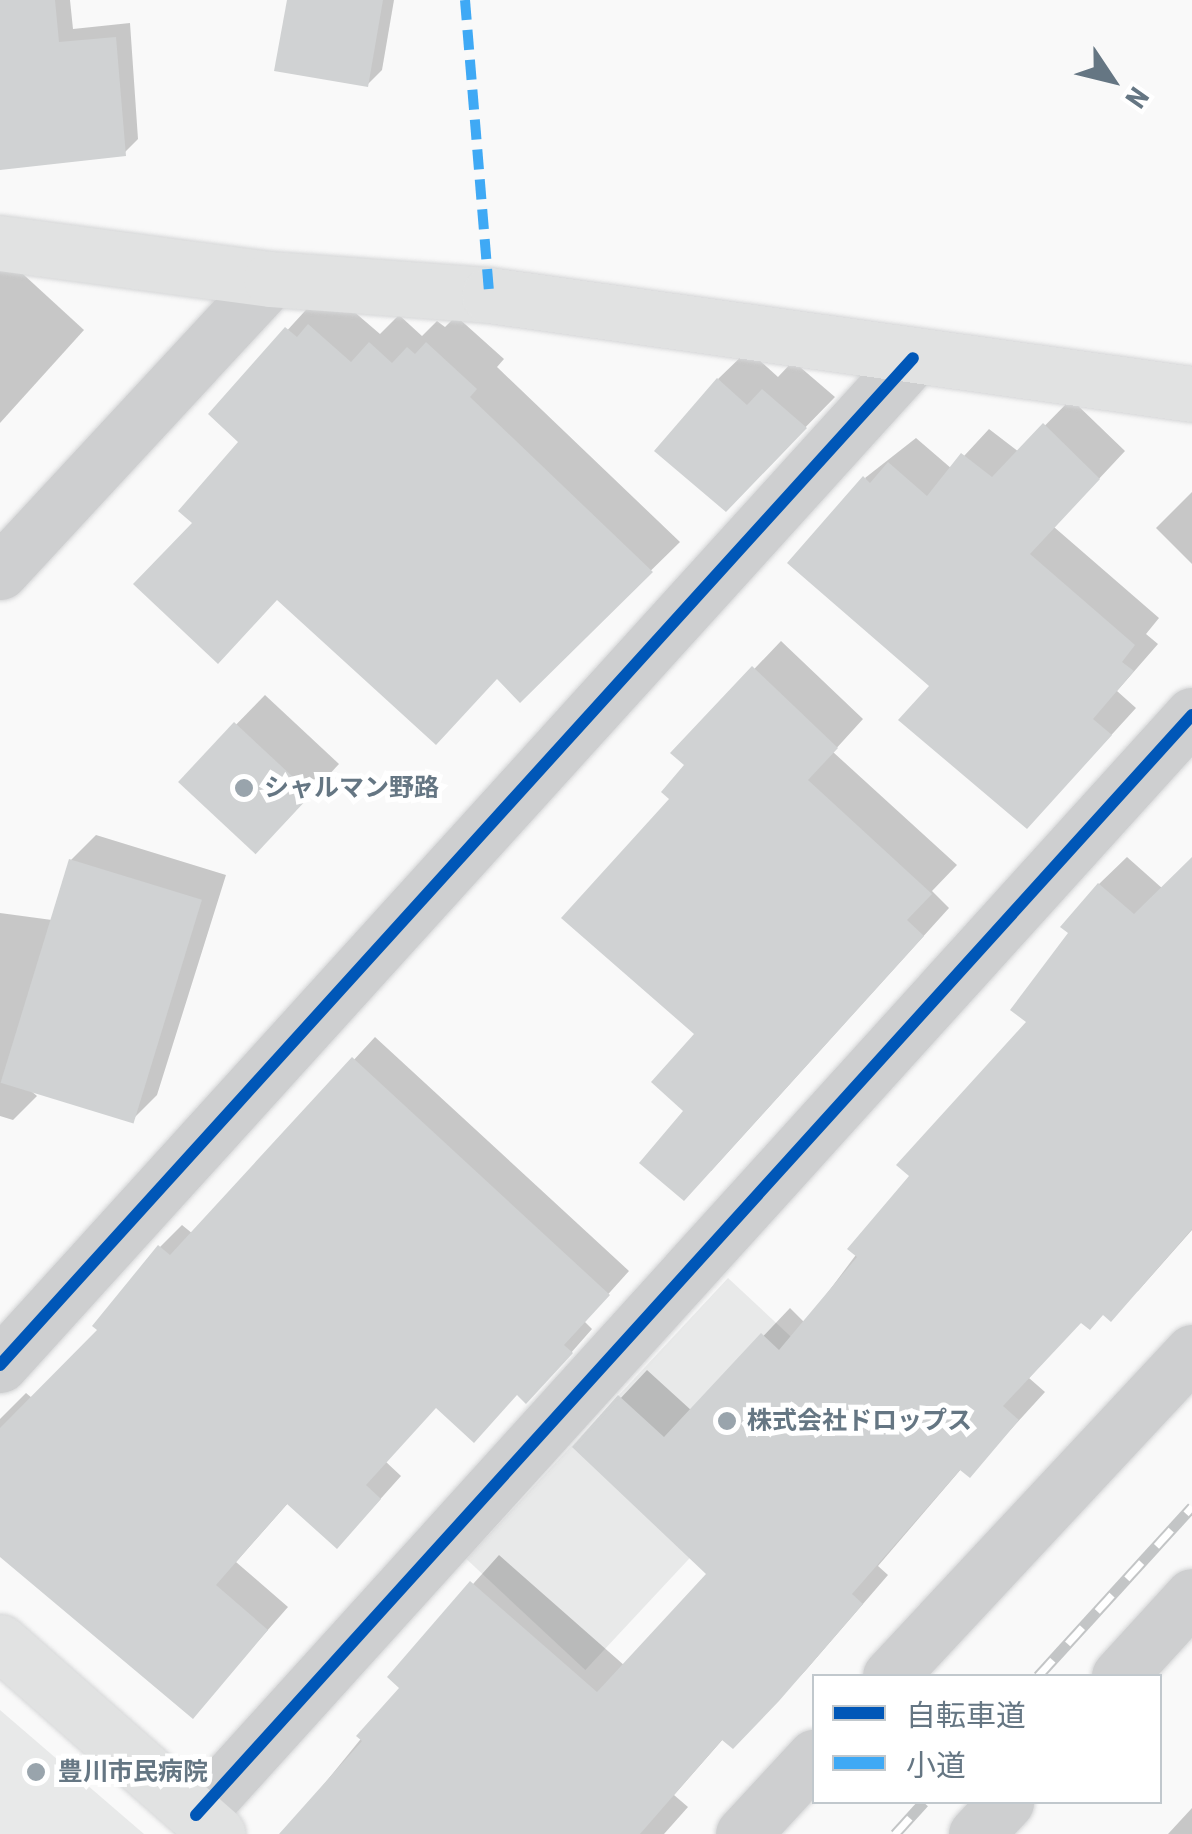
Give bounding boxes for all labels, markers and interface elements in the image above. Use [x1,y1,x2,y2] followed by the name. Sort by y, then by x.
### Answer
[1062,30,1162,130] north arrow
[1119,81,1155,114] text: N
[264,773,439,803] place label: シャルマン野路
[233,777,255,799] marker: シャルマン野路
[747,1406,972,1436] place label: 株式会社ドロップス
[716,1410,738,1432] marker: 株式会社ドロップス
[812,1674,1162,1804] legend
[906,1698,1026,1733] text: 自転車道
[906,1748,966,1783] text: 小道
[58,1757,208,1787] place label: 豊川市民病院
[23,1759,49,1785] marker: 豊川市民病院

